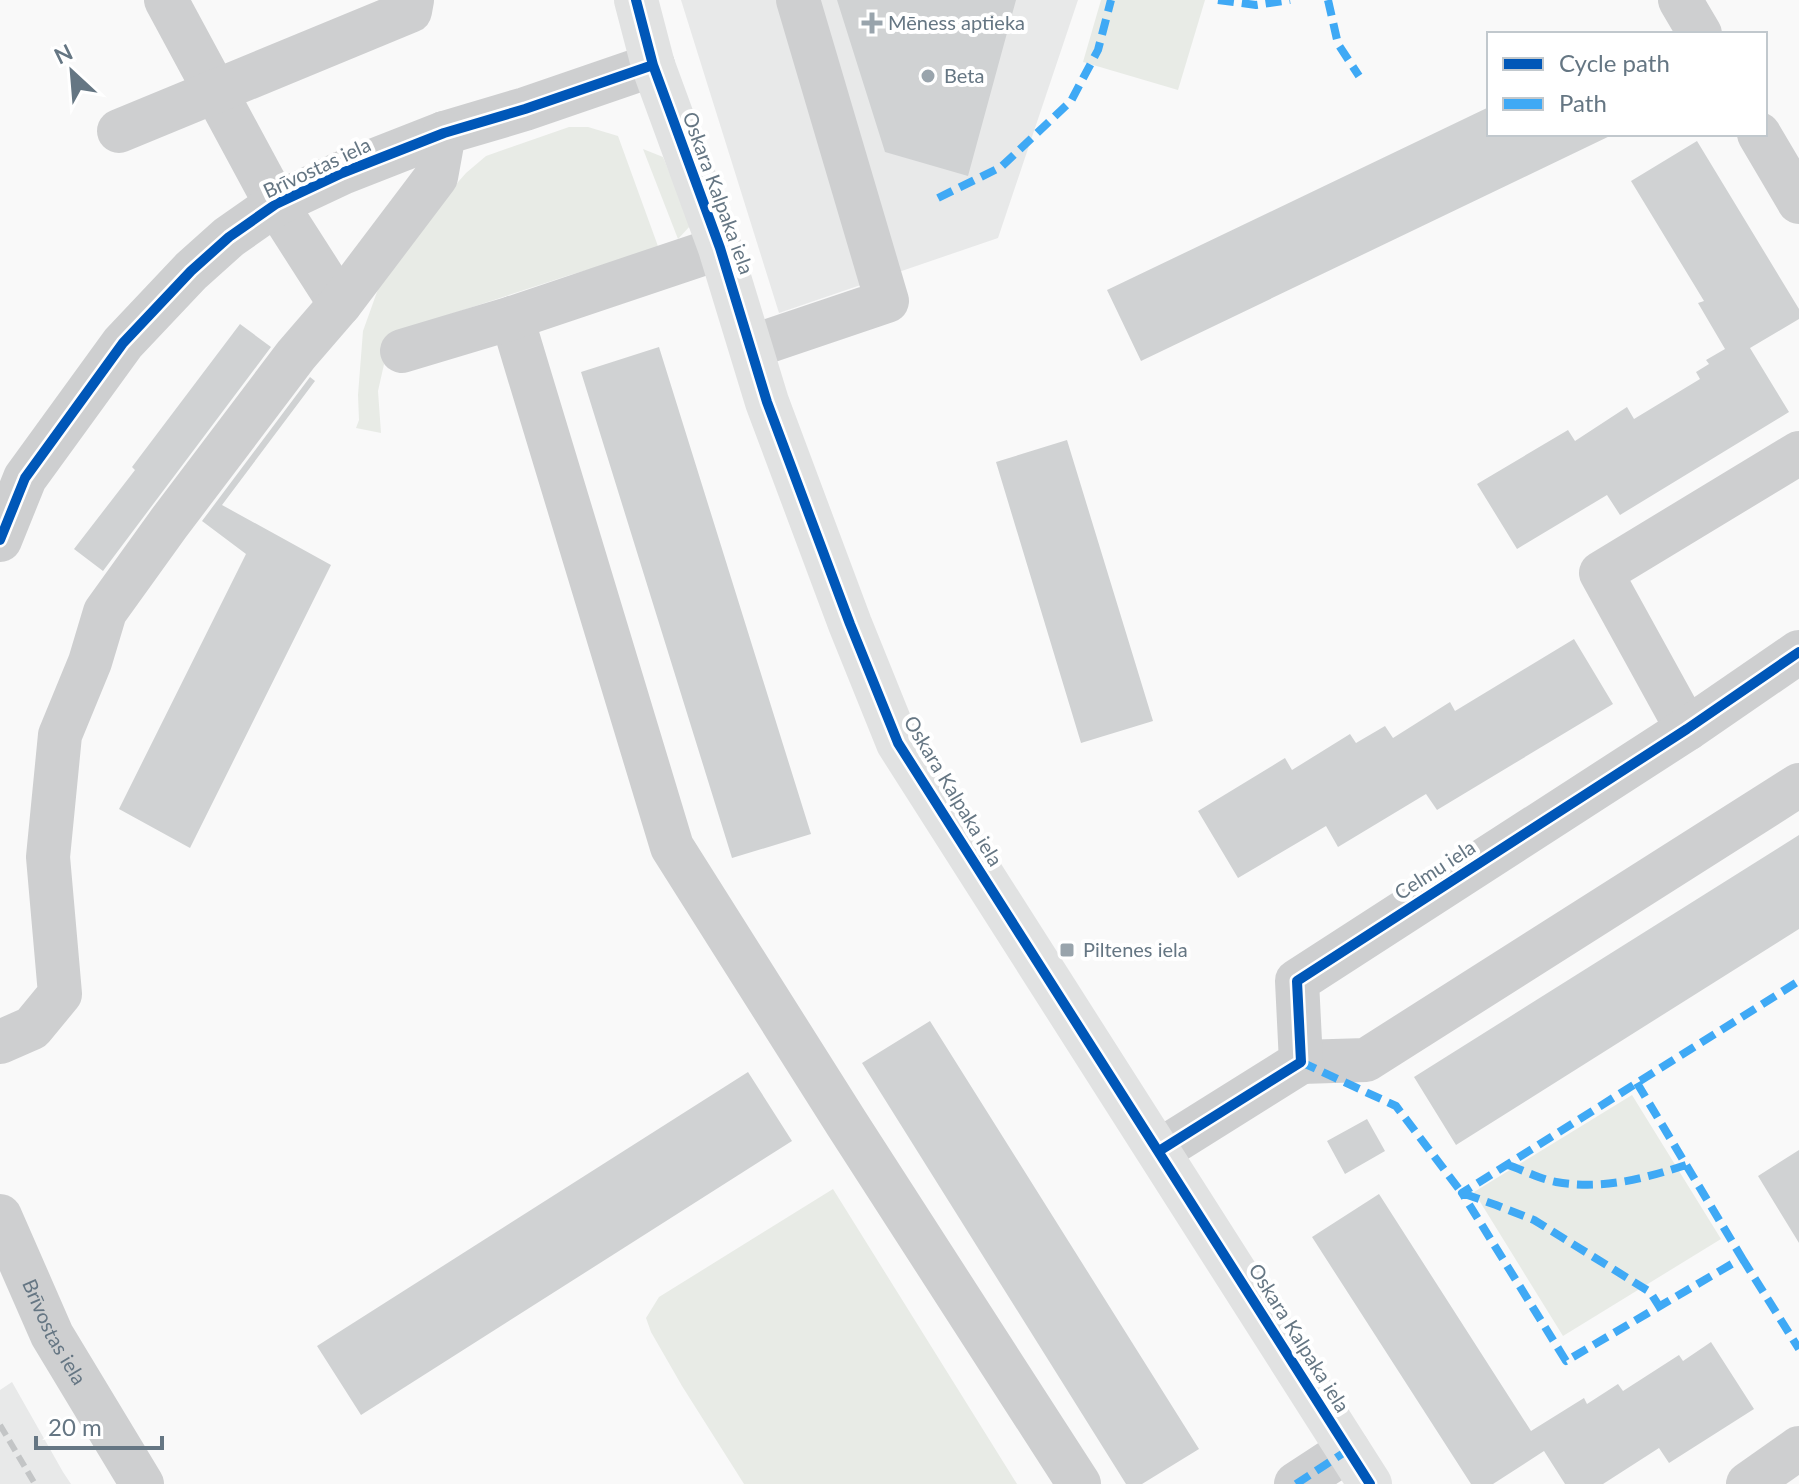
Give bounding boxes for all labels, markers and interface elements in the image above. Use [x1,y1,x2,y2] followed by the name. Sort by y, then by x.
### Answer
[888,10,1025,34] place label: Mēness aptieka
[863,14,881,32] marker: Mēness aptieka
[32,32,112,112] north arrow
[1487,32,1767,136] legend
[49,38,77,69] text: N
[1559,48,1670,77] text: Cycle path
[944,63,984,87] place label: Beta
[919,67,937,85] marker: Beta
[1559,88,1607,117] text: Path
[678,108,759,277] street label: Oskara Kalpaka iela
[259,132,374,202] street label: Brīvostas iela
[900,711,1008,870] street label: Oskara Kalpaka iela
[1390,834,1479,904] street label: Celmu iela
[1083,937,1188,961] place label: Piltenes iela
[1058,941,1076,959] marker: Piltenes iela
[1244,1259,1355,1416] street label: Oskara Kalpaka iela
[18,1275,92,1389] street label: Brīvostas iela
[36,1400,162,1450] scale bar
[48,1412,102,1441] text: 20 m

